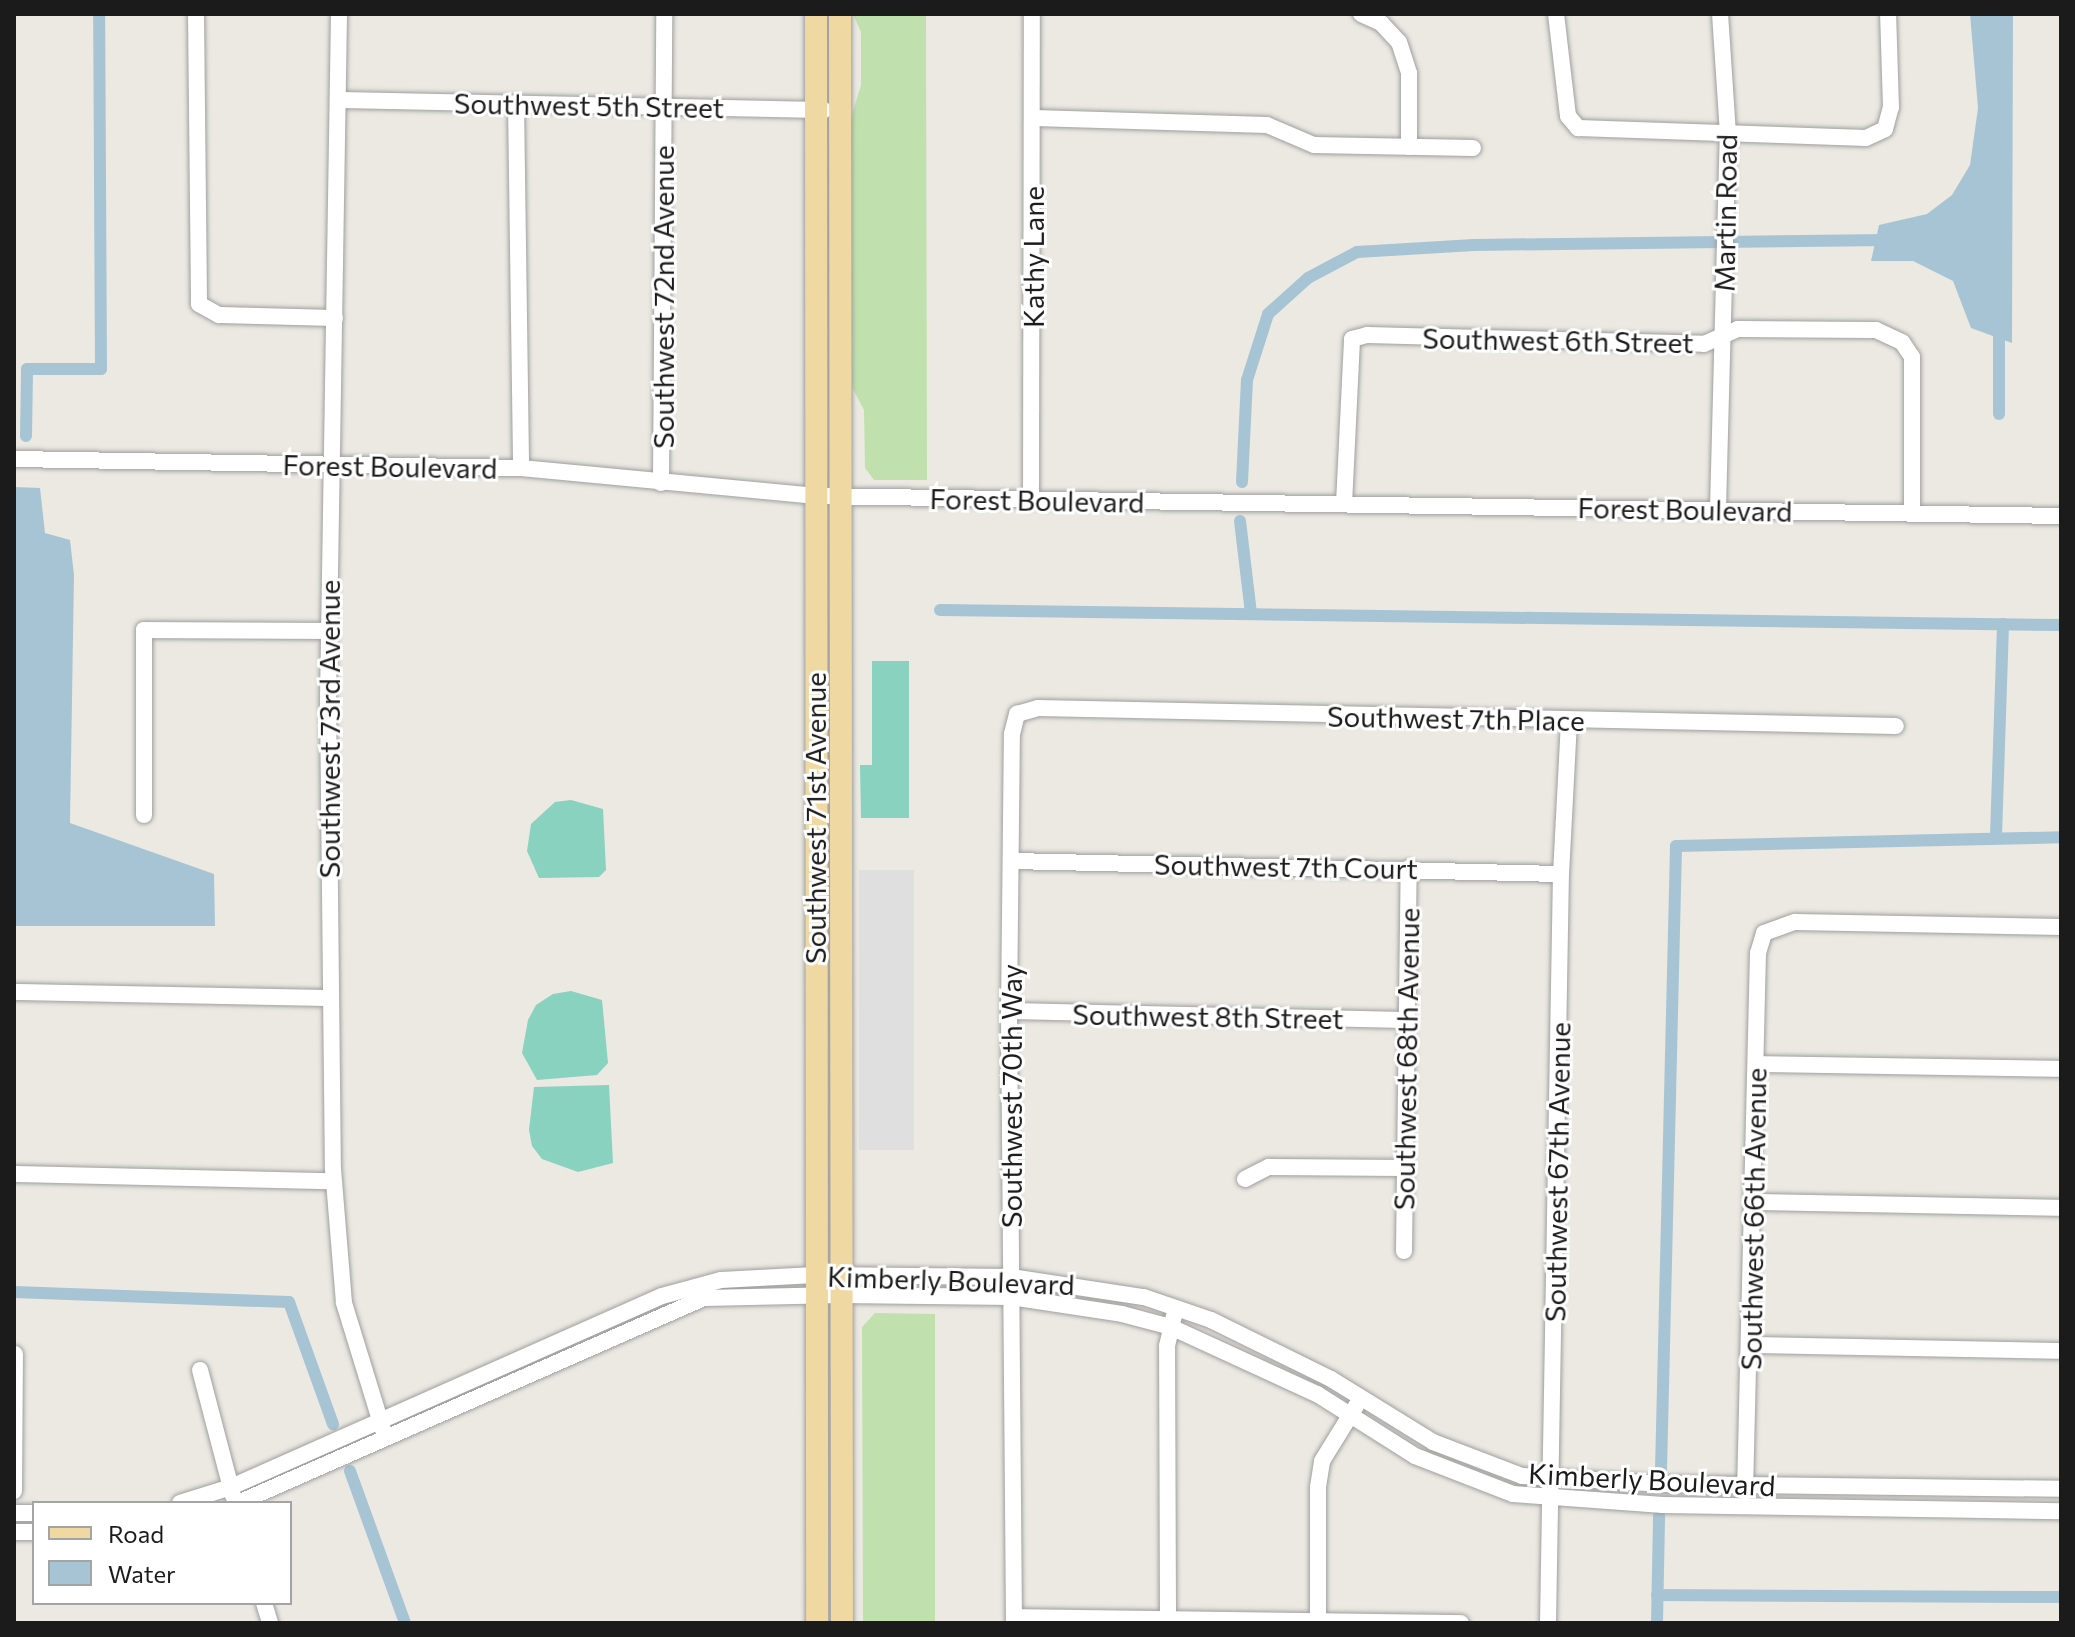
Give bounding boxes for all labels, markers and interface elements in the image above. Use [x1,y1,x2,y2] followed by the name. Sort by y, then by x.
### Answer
[454,86,724,124] street label: Southwest 5th Street
[1707,134,1743,292] street label: Martin Road
[646,145,680,449] street label: Southwest 72nd Avenue
[1016,186,1050,328] street label: Kathy Lane
[1422,321,1694,359] street label: Southwest 6th Street
[282,447,498,485] street label: Forest Boulevard
[929,481,1145,519] street label: Forest Boulevard
[1577,490,1793,528] street label: Forest Boulevard
[312,580,346,878] street label: Southwest 73rd Avenue
[798,672,832,964] street label: Southwest 71st Avenue
[1327,699,1585,737] street label: Southwest 7th Place
[1154,847,1418,885] street label: Southwest 7th Court
[1387,908,1425,1210] street label: Southwest 68th Avenue
[994,964,1028,1228] street label: Southwest 70th Way
[1072,997,1344,1035] street label: Southwest 8th Street
[1538,1022,1576,1322] street label: Southwest 67th Avenue
[1734,1068,1772,1370] street label: Southwest 66th Avenue
[827,1259,1075,1301] street label: Kimberly Boulevard
[1528,1456,1776,1502] street label: Kimberly Boulevard
[32,1501,292,1605] legend
[108,1519,164,1548] text: Road
[108,1559,176,1588] text: Water

